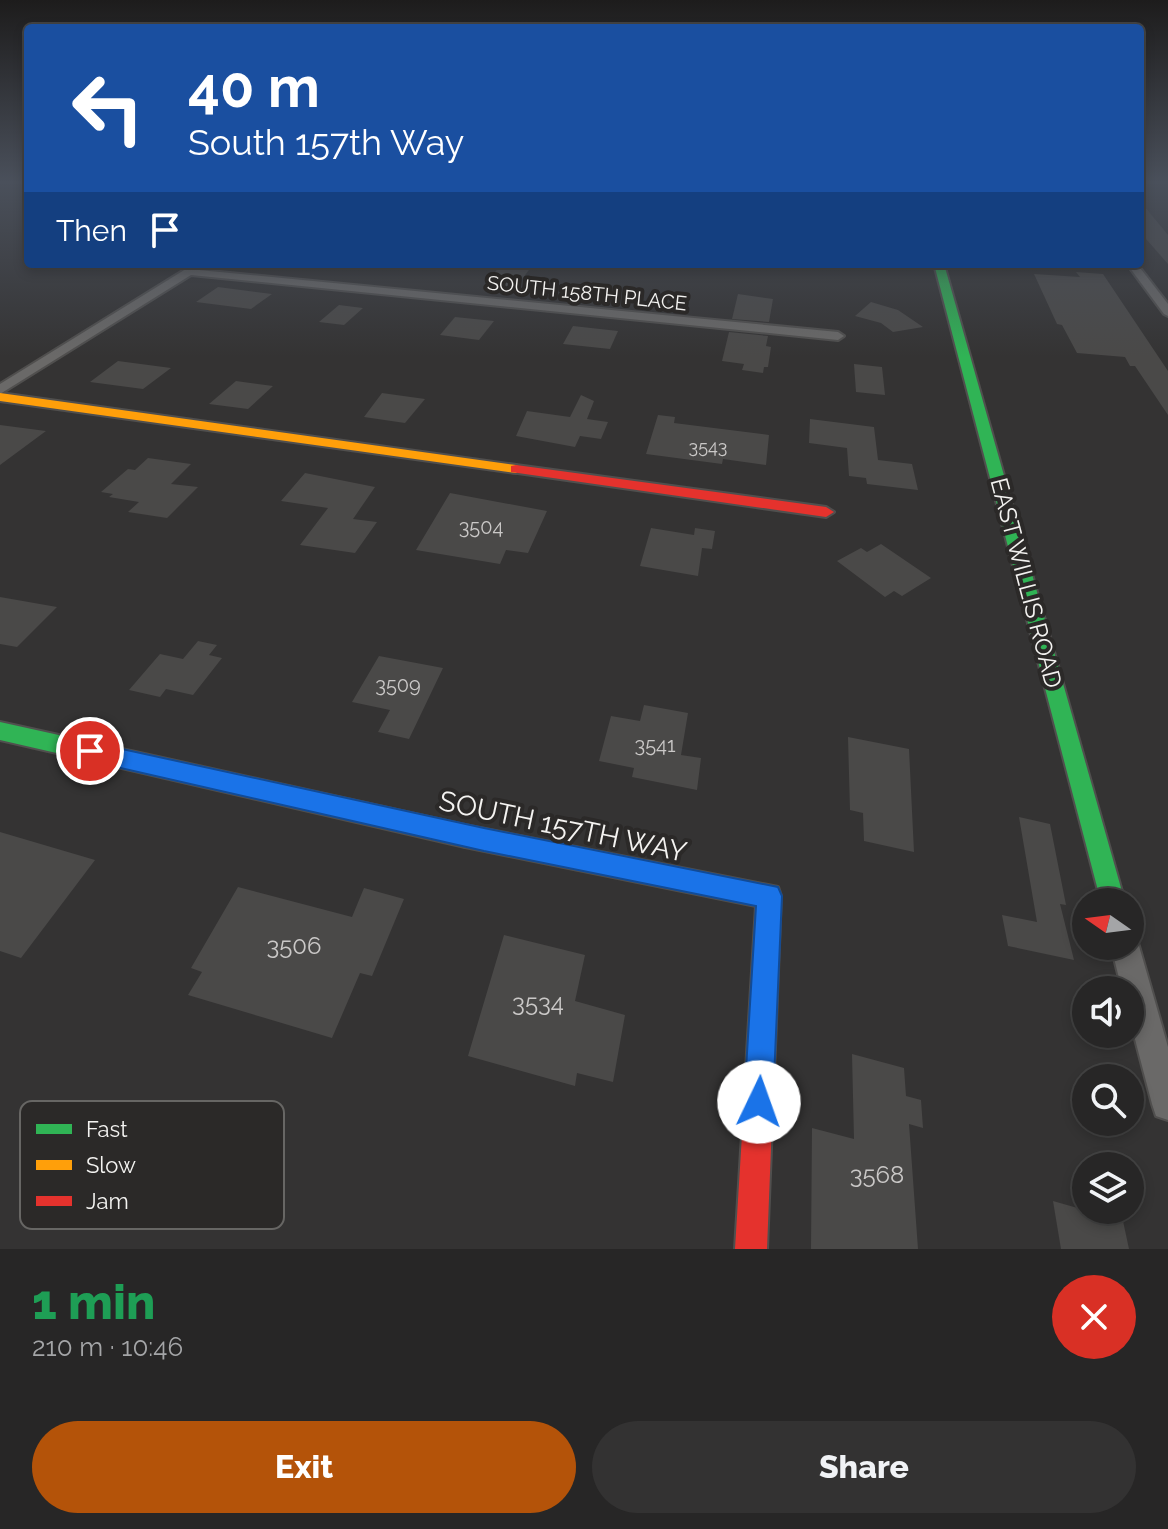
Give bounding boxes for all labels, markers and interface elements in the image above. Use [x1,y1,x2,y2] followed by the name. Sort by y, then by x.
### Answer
[188,54,320,120] text: 40 m
[56,56,160,160] icon: left
[188,121,464,163] text: South 157th Way
[143,208,187,252] icon: arrive
[56,213,127,248] text: Then
[486,271,688,315] street label: SOUTH 158TH PLACE
[689,436,727,457] house number: 3543
[984,475,1069,691] street label: EAST WILLIS ROAD
[459,515,503,539] house number: 3504
[375,673,421,697] house number: 3509
[56,717,124,785] pin
[68,729,112,773] icon: arrive
[634,733,676,757] house number: 3541
[436,784,690,869] street label: SOUTH 157TH WAY
[1072,888,1144,960] north arrow
[1072,888,1144,1224] map controls
[266,931,322,960] house number: 3506
[1072,976,1144,1048] button: sound
[512,988,564,1017] house number: 3534
[717,1060,801,1144] position arrow
[1072,1064,1144,1136] button: search
[20,1101,284,1229] legend
[86,1116,128,1142] text: Fast
[86,1152,136,1178] text: Slow
[1072,1152,1144,1224] button: layers
[850,1160,904,1189] house number: 3568
[86,1188,129,1214] text: Jam
[32,1274,155,1330] text: 1 min
[1052,1275,1136,1359] button: close
[32,1332,183,1362] text: 210 m · 10:46
[32,1421,576,1513] button: Exit
[592,1421,1136,1513] button: Share

